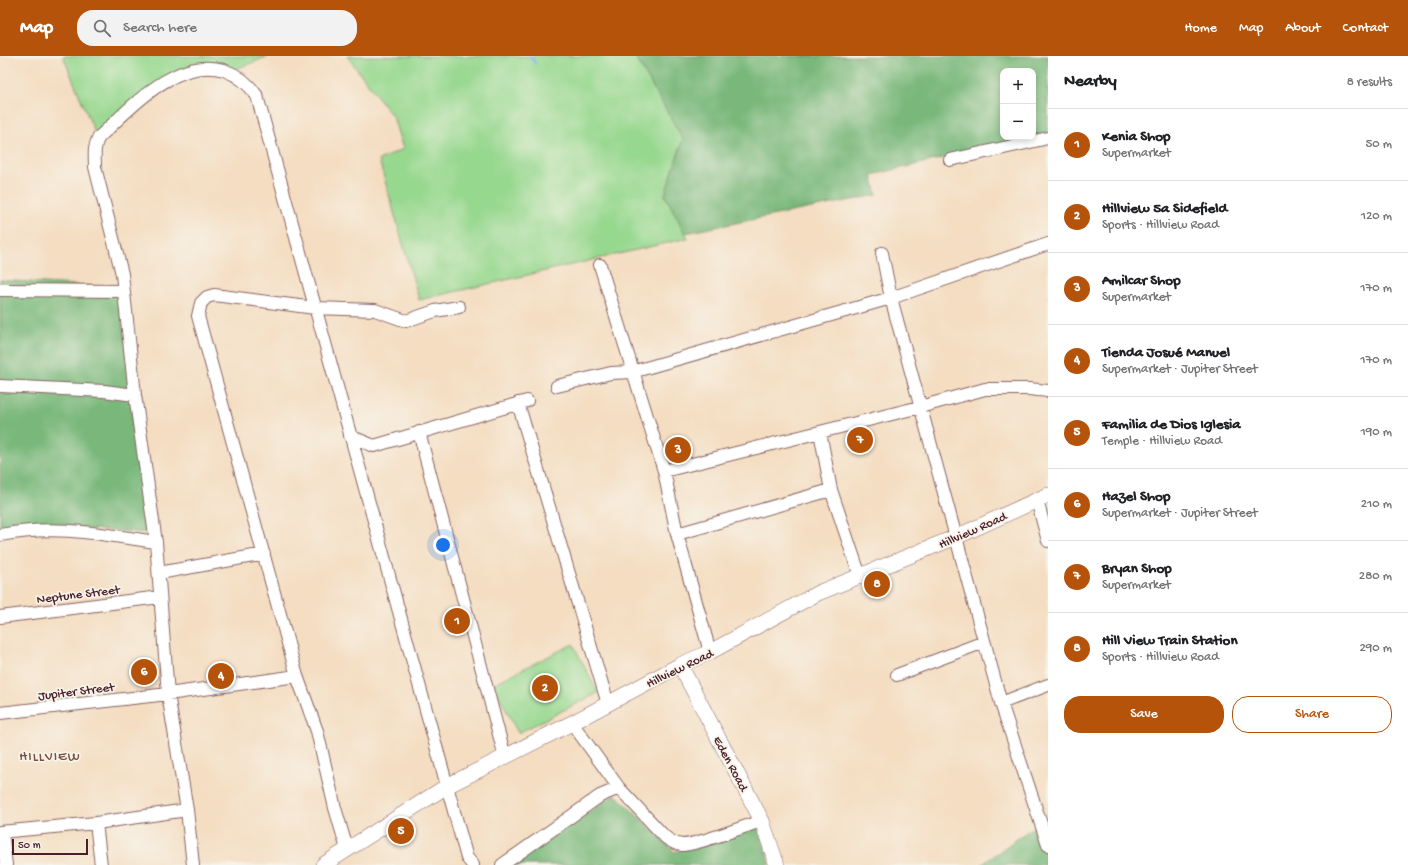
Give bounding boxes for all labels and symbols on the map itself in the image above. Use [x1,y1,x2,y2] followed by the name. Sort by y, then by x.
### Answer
[847,425,873,455] pin: 7
[665,435,691,465] pin: 3
[937,509,1011,553] street label: Hillview Road
[433,535,453,555] your location
[864,569,890,599] pin: 8
[36,583,122,608] street label: Neptune Street
[444,606,470,636] pin: 1
[644,646,717,692] street label: Hillview Road
[131,657,157,687] pin: 6
[208,661,234,691] pin: 4
[532,673,558,703] pin: 2
[37,680,117,705] street label: Jupiter Street
[709,734,751,795] street label: Eden Road
[19,749,81,766] district label: HILLVIEW
[388,816,414,846] pin: 5
[12,837,88,856] scale bar

